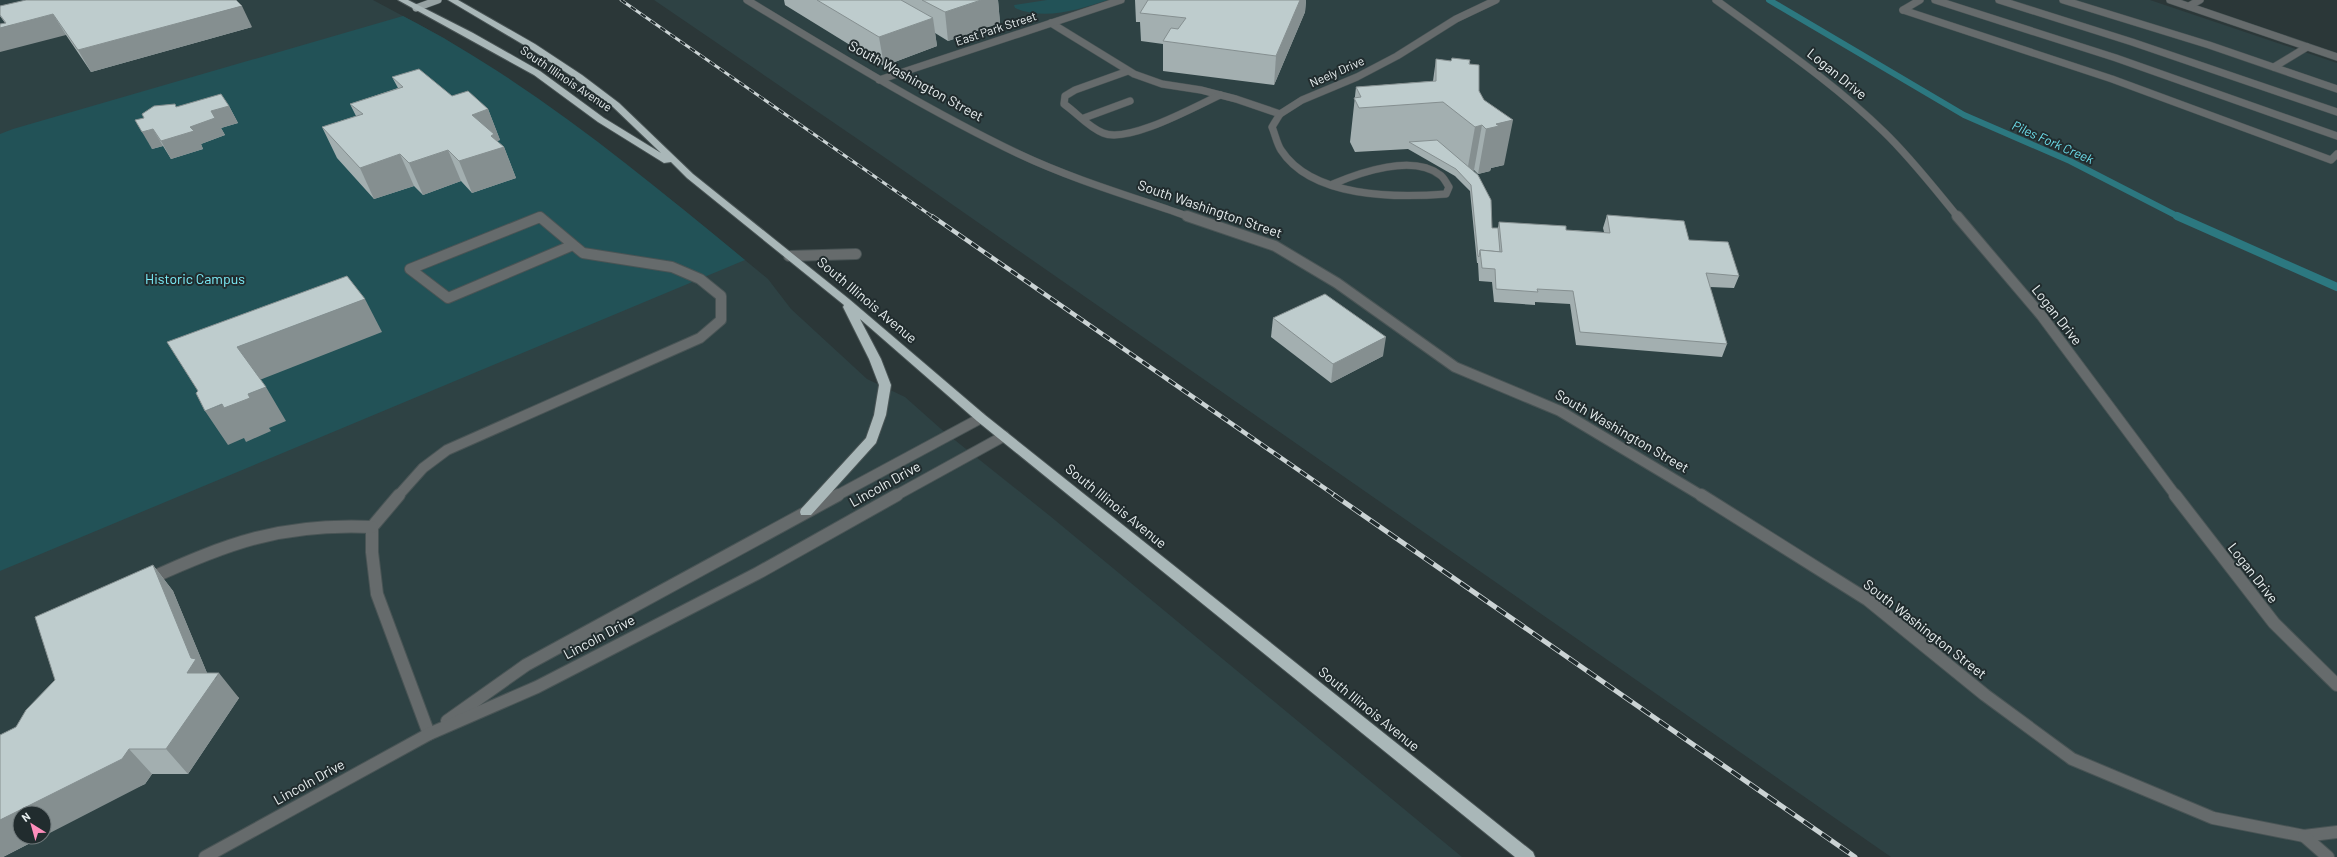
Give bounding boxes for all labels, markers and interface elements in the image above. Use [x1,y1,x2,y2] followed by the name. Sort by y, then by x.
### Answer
[953,8,1038,48] street label: East Park Street
[846,36,987,125] street label: South Washington Street
[518,42,615,114] street label: South Illinois Avenue
[1804,44,1871,103] street label: Logan Drive
[1307,53,1366,89] street label: Neely Drive
[2010,117,2097,167] water label: Piles Fork Creek
[1136,176,1285,241] street label: South Washington Street
[814,253,921,346] street label: South Illinois Avenue
[145,270,245,287] park label: Historic Campus
[2029,281,2086,348] street label: Logan Drive
[1552,385,1692,476] street label: South Washington Street
[846,457,923,510] street label: Lincoln Drive
[1062,460,1170,552] street label: South Illinois Avenue
[2225,539,2282,606] street label: Logan Drive
[1860,575,1990,682] street label: South Washington Street
[560,611,637,663] street label: Lincoln Drive
[1315,663,1423,755] street label: South Illinois Avenue
[270,755,347,808] street label: Lincoln Drive
[12,805,52,845] north arrow
[19,809,33,824] text: N

